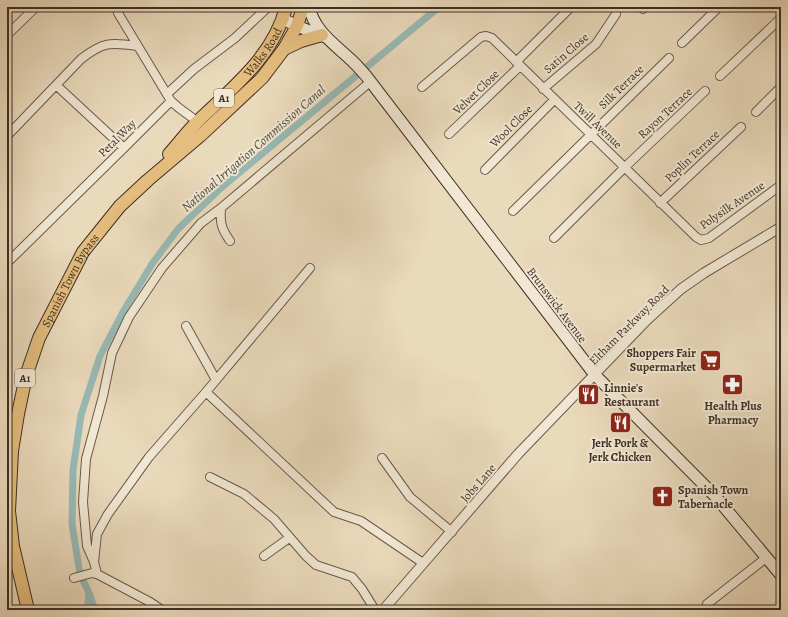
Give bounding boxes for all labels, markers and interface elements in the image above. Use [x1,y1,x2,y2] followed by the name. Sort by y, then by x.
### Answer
[239,24,286,81] street label: Walks Road
[540,29,592,77] street label: Satin Close
[595,61,647,113] street label: Silk Terrace
[449,66,502,119] street label: Velvet Close
[178,81,329,216] water label: National Irrigation Commission Canal
[634,84,696,142] street label: Rayon Terrace
[214,89,234,107] road number: A1
[570,98,626,152] street label: Twill Avenue
[485,101,536,152] street label: Wool Close
[95,115,140,160] street label: Petal Way
[661,126,723,186] street label: Poplin Terrace
[696,177,768,233] street label: Polysilk Avenue
[38,230,103,330] street label: Spanish Town Bypass
[523,264,591,346] street label: Brunswick Avenue
[585,281,673,369] street label: Eltham Parkway Road
[626,345,696,375] place label: Shoppers Fair Supermarket
[698,347,724,373] supermarket icon: Shoppers Fair Supermarket
[15,369,35,387] road number: A1
[720,372,746,398] pharmacy icon: Health Plus Pharmacy
[604,380,659,410] place label: Linnie's Restaurant
[575,382,601,408] restaurant icon: Linnie's Restaurant
[704,398,762,428] place label: Health Plus Pharmacy
[607,409,633,435] restaurant icon: Jerk Pork & Jerk Chicken
[588,435,652,465] place label: Jerk Pork & Jerk Chicken
[457,460,499,506] street label: Jobs Lane
[678,482,749,512] place label: Spanish Town Tabernacle
[649,484,675,510] church icon: Spanish Town Tabernacle

